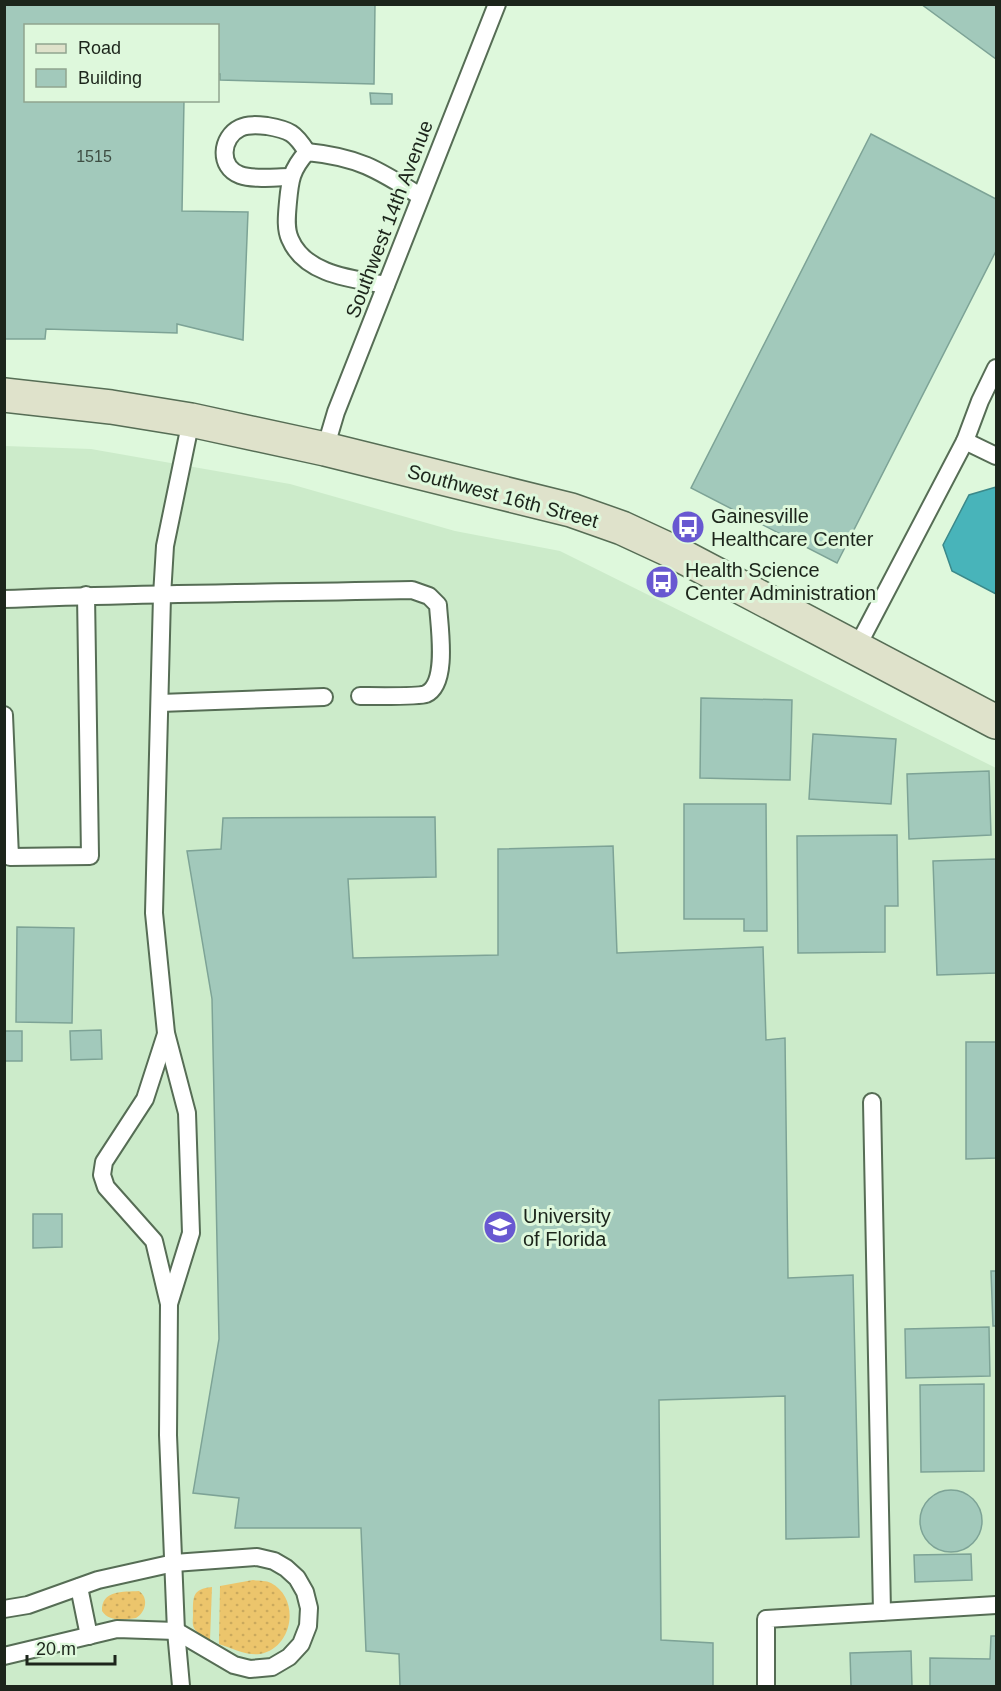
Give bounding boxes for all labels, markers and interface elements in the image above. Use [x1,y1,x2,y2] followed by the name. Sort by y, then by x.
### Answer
[24,24,219,102] legend
[78,38,121,58] text: Road
[78,68,142,88] text: Building
[341,117,437,321] street label: Southwest 14th Avenue
[76,148,112,165] house number: 1515
[405,460,601,532] street label: Southwest 16th Street
[711,505,874,550] place label: Gainesville Healthcare Center
[670,509,706,545] bus stop icon: Gainesville Healthcare Center
[685,559,876,604] place label: Health Science Center Administration
[644,564,680,600] bus stop icon: Health Science Center Administration
[523,1205,611,1250] place label: University of Florida
[482,1209,518,1245] school or university icon: University of Florida
[27,1628,116,1666] scale bar
[36,1639,76,1659] text: 20 m

